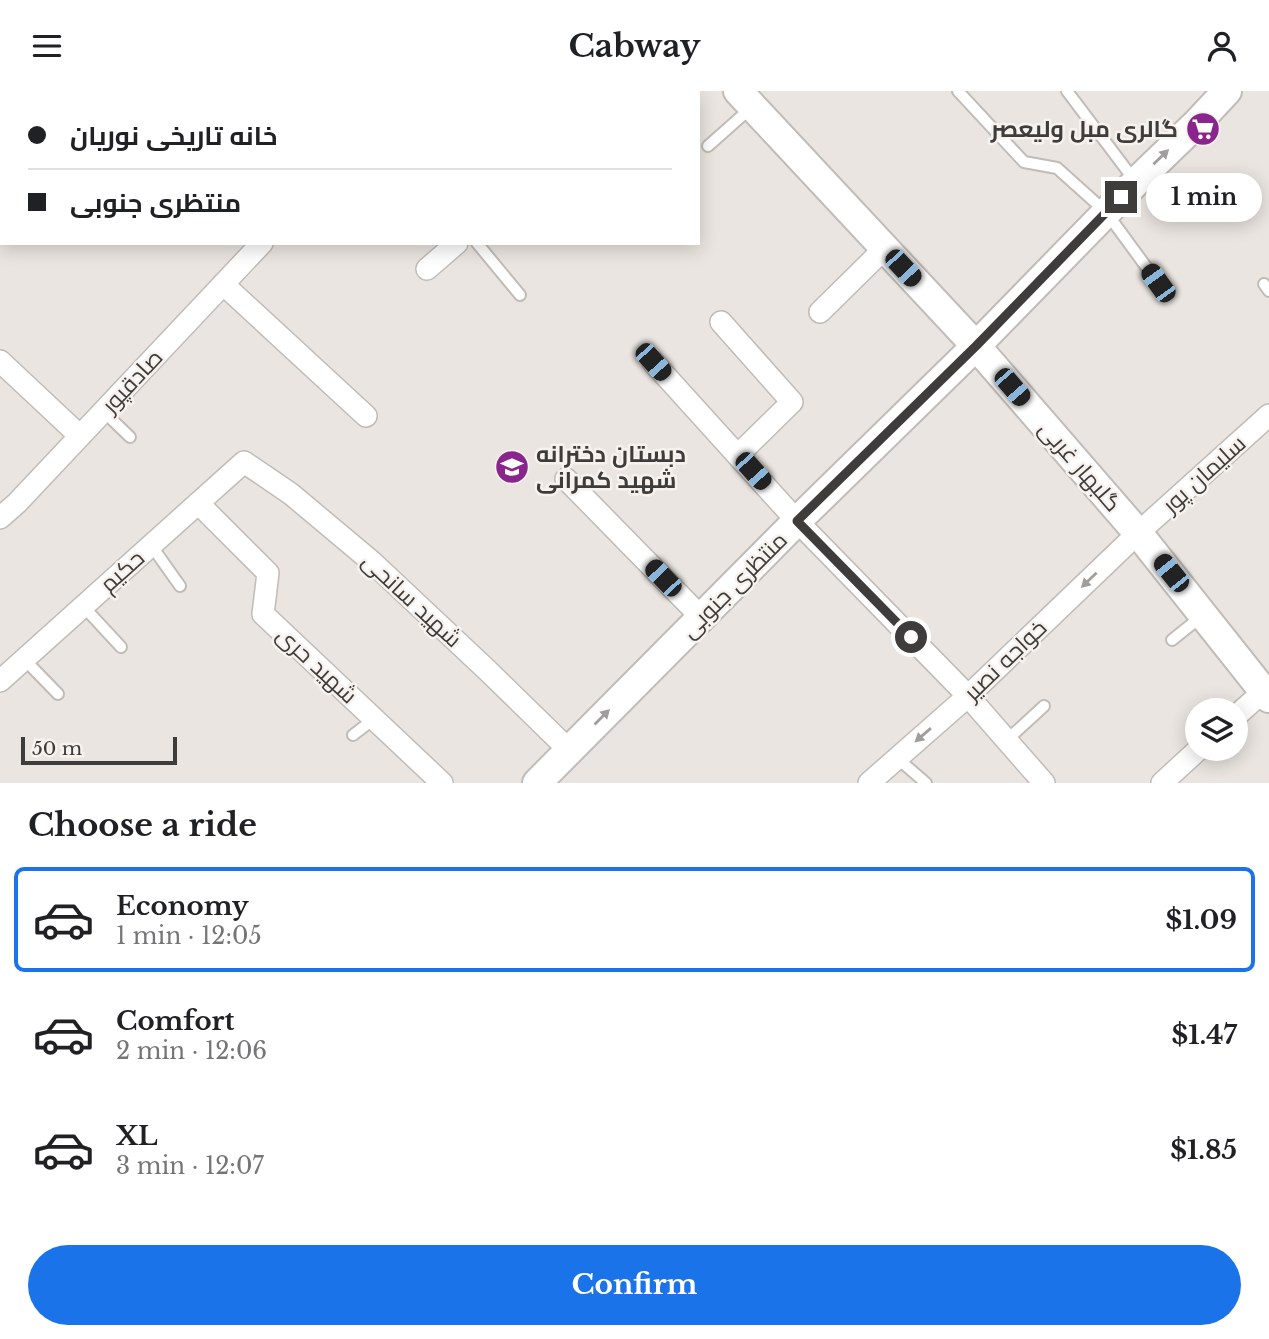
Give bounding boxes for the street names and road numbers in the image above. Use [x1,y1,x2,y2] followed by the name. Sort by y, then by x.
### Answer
[94,343,168,420] street label: صادقپور
[1033,415,1127,517] street label: گلبهار غربی
[1155,429,1252,521] street label: سلیمان پور
[675,526,793,644] street label: منتظری جنوبی
[94,544,151,600] street label: حکیم
[356,547,468,653] street label: شهید سانحی
[956,614,1052,708] street label: خواجه نصیر
[271,621,363,709] street label: شهید حری

